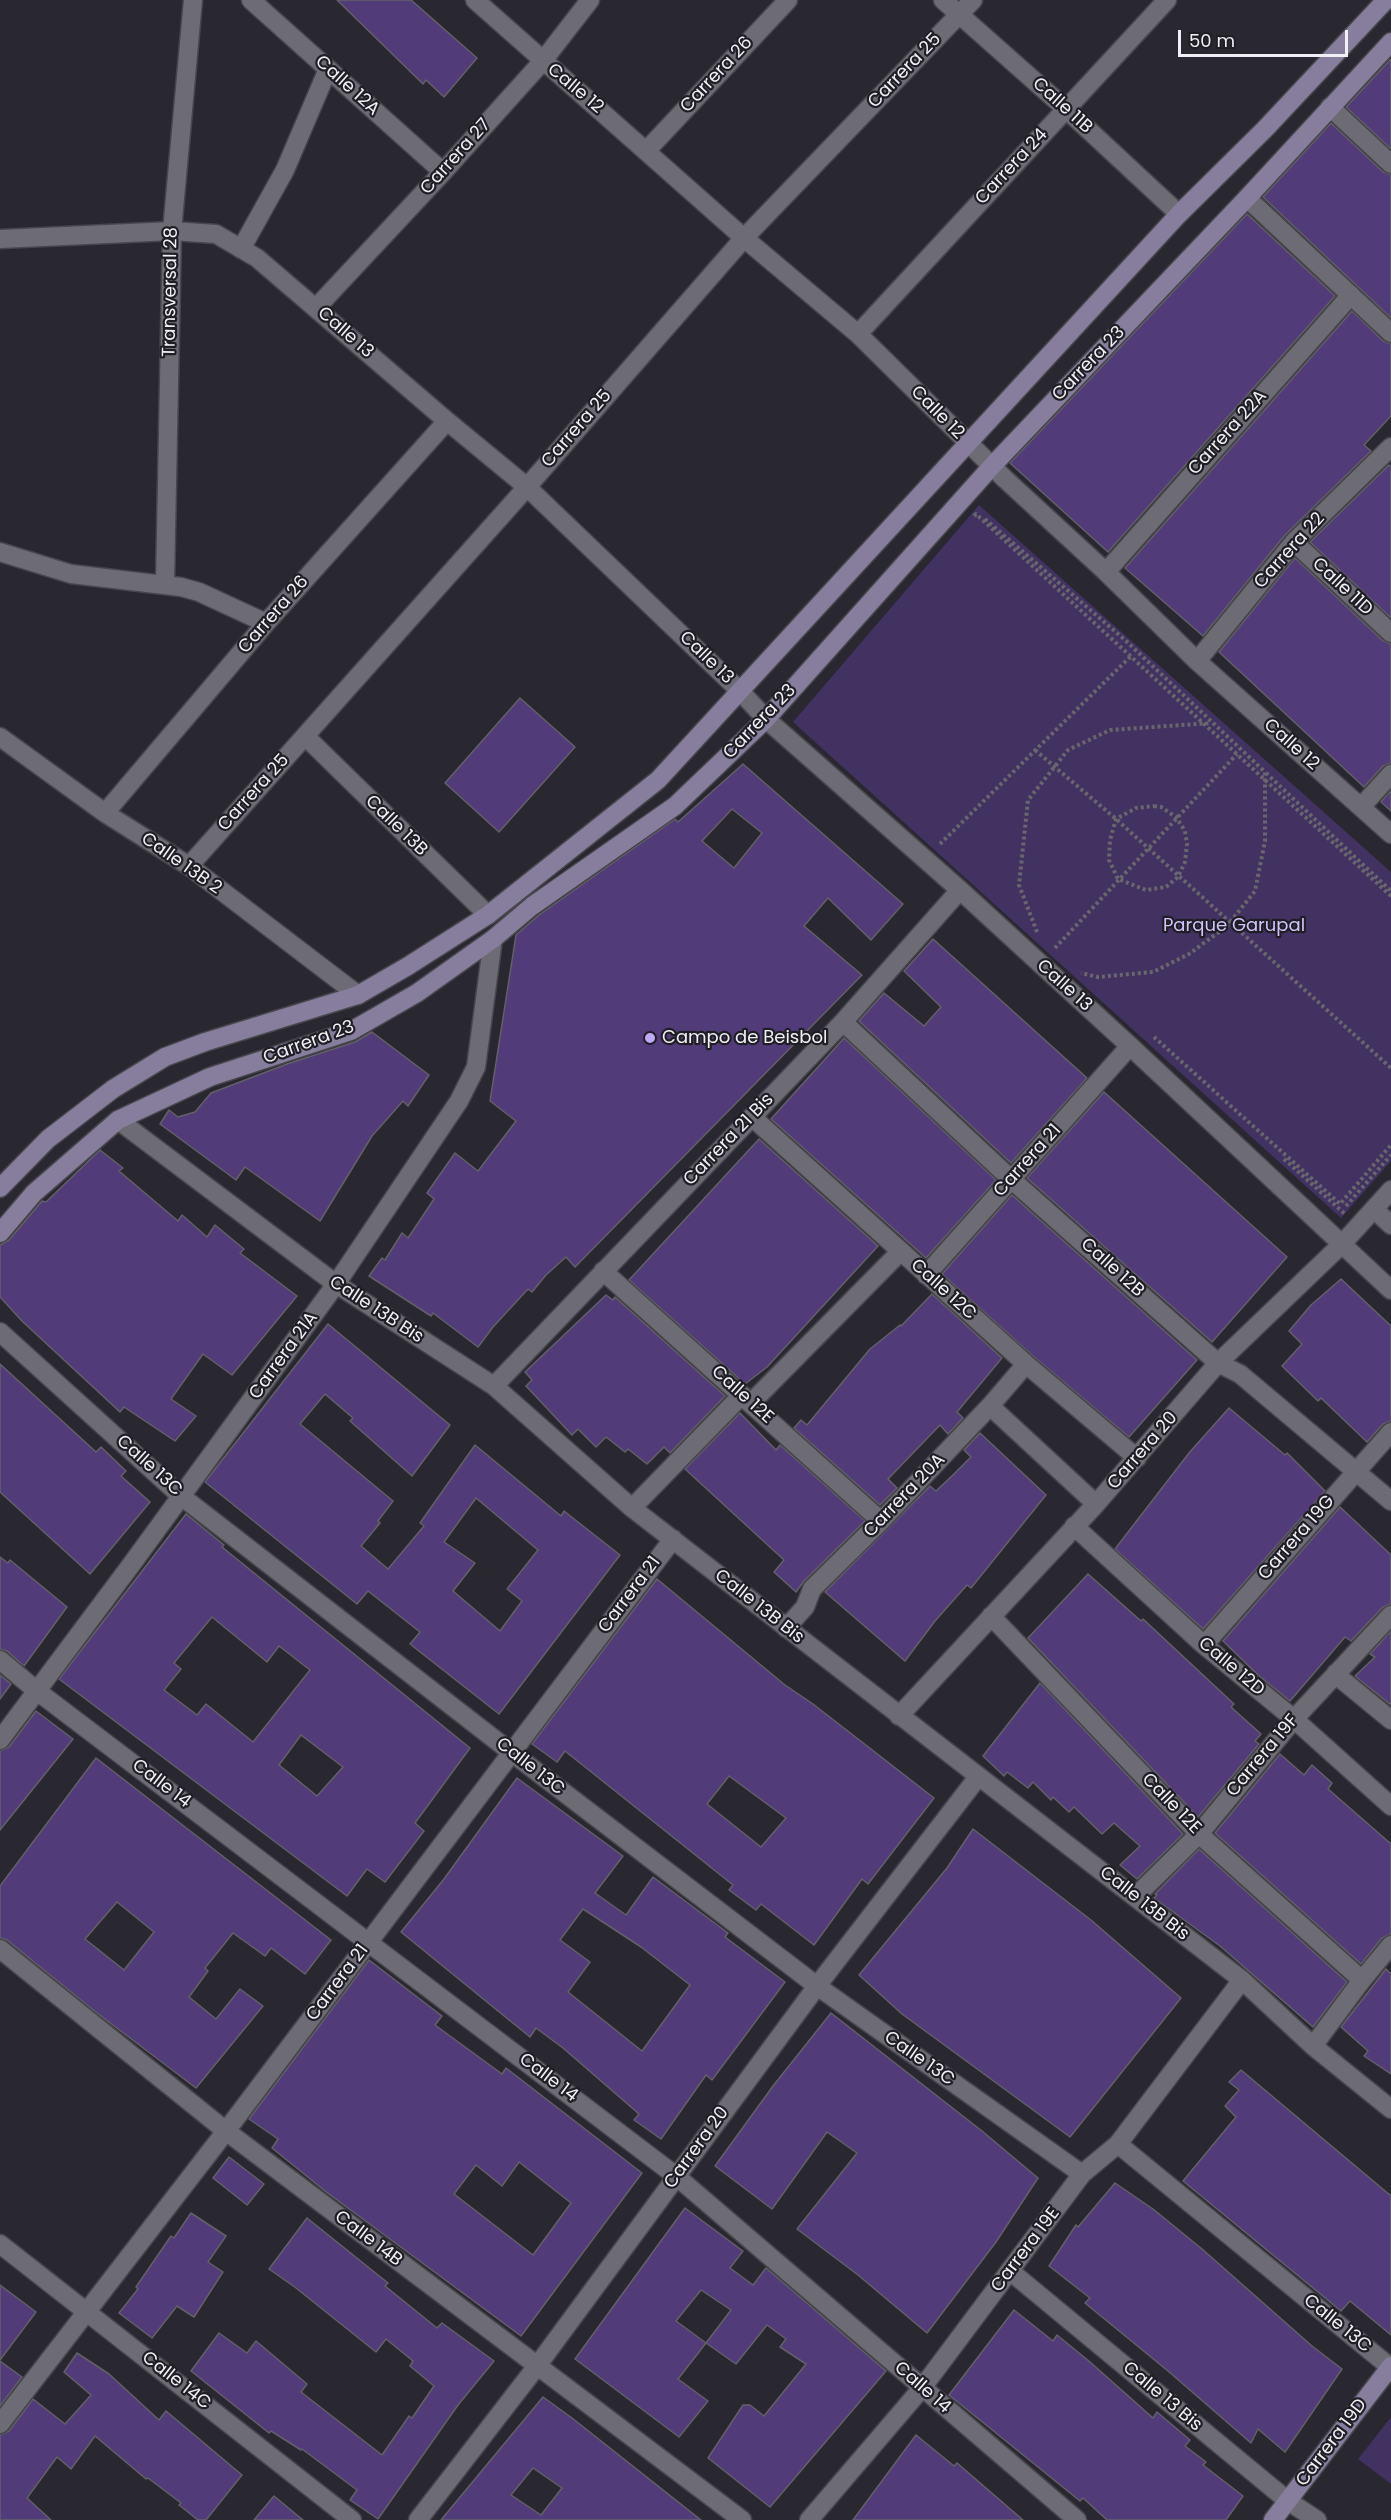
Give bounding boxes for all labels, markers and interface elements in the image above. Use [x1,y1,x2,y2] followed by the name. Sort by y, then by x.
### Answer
[1181,18,1350,56] scale bar
[1189,28,1235,53] text: 50 m
[864,29,946,113] street label: Carrera 25
[676,32,758,118] street label: Carrera 26
[310,52,384,120] street label: Calle 12A
[542,59,608,119] street label: Calle 12
[1027,73,1097,139] street label: Calle 11B
[416,115,496,199] street label: Carrera 27
[971,125,1053,209] street label: Carrera 24
[159,227,183,357] street label: Transversal 28
[313,303,377,363] street label: Calle 13
[1048,322,1130,406] street label: Carrera 23
[906,382,968,444] street label: Calle 12
[537,386,617,472] street label: Carrera 25
[1184,386,1272,480] street label: Carrera 22A
[1250,508,1330,594] street label: Carrera 22
[1307,553,1377,621] street label: Calle 11D
[234,572,314,658] street label: Carrera 26
[674,627,738,689] street label: Calle 13
[719,680,801,764] street label: Carrera 23
[1259,715,1323,775] street label: Calle 12
[214,750,294,836] street label: Carrera 25
[360,791,432,861] street label: Calle 13B
[137,828,225,900] street label: Calle 13B 2
[1163,915,1305,937] park label: Parque Garupal
[1032,955,1096,1017] street label: Calle 13
[261,1017,357,1069] street label: Carrera 23
[662,1027,827,1049] place label: Campo de Beisbol
[643,1031,657,1045] marker: Campo de Beisbol
[680,1089,778,1191] street label: Carrera 21 Bis
[990,1120,1066,1202] street label: Carrera 21
[1076,1234,1148,1302] street label: Calle 12B
[906,1255,980,1325] street label: Calle 12C
[325,1272,427,1348] street label: Calle 13B Bis
[245,1308,323,1404] street label: Carrera 21A
[706,1361,778,1429] street label: Calle 12E
[1103,1408,1183,1494] street label: Carrera 20
[112,1431,186,1501] street label: Calle 13C
[860,1450,950,1542] street label: Carrera 20A
[1254,1491,1340,1585] street label: Carrera 19G
[594,1552,666,1638] street label: Carrera 21
[710,1565,808,1649] street label: Calle 13B Bis
[1194,1633,1268,1701] street label: Calle 12D
[1222,1711,1304,1801] street label: Carrera 19F
[491,1734,569,1800] street label: Calle 13C
[127,1755,195,1813] street label: Calle 14
[1137,1769,1205,1839] street label: Calle 12E
[1095,1862,1193,1946] street label: Calle 13B Bis
[302,1940,374,2026] street label: Carrera 21
[880,2027,958,2091] street label: Calle 13C
[514,2049,582,2107] street label: Calle 14
[660,2103,734,2193] street label: Carrera 20
[987,2203,1065,2297] street label: Carrera 19E
[330,2207,406,2271] street label: Calle 14B
[1299,2290,1375,2358] street label: Calle 13C
[137,2347,215,2415] street label: Calle 14C
[889,2358,955,2418] street label: Calle 14
[1118,2358,1206,2436] street label: Calle 13 Bis
[1292,2395,1372,2491] street label: Carrera 19D

